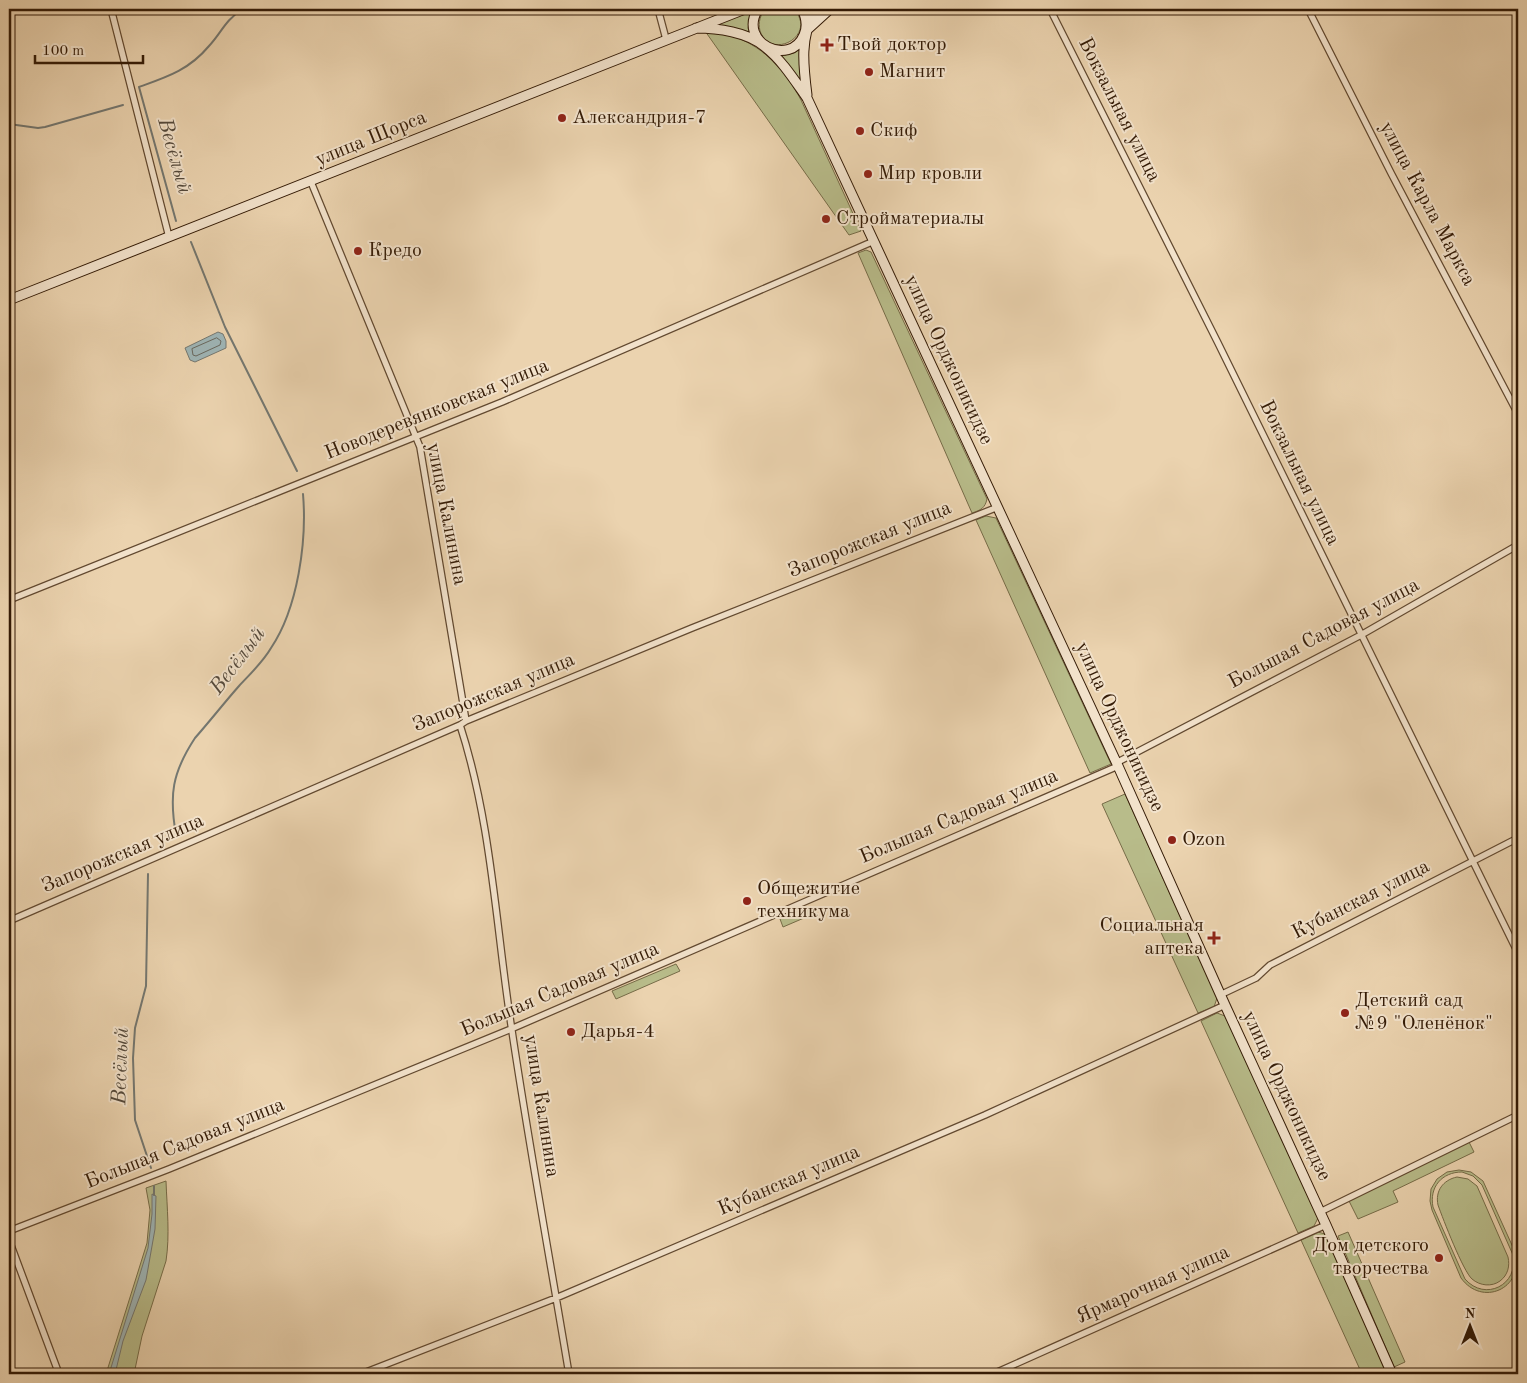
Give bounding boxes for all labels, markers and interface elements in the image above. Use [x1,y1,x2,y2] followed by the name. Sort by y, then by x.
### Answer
[35,32,142,64] scale bar
[837,35,947,55] place label: Твой доктор
[1074,35,1164,185] street label: Вокзальная улица
[821,39,833,51] marker: Твой доктор
[42,44,84,59] text: 100 m
[879,62,946,82] place label: Магнит
[863,66,875,78] marker: Магнит
[313,108,430,170] street label: улица Щорса
[572,108,706,128] place label: Александрия-7
[556,112,568,124] marker: Александрия-7
[153,115,195,196] water label: Весёлый
[1375,119,1479,289] street label: улица Карла Маркса
[870,121,917,141] place label: Скиф
[854,125,866,137] marker: Скиф
[878,164,982,184] place label: Мир кровли
[862,168,874,180] marker: Мир кровли
[836,209,984,229] place label: Стройматериалы
[820,213,832,225] marker: Стройматериалы
[368,241,422,261] place label: Кредо
[352,245,364,257] marker: Кредо
[900,272,996,448] street label: улица Орджоникидзе
[322,356,552,464] street label: Новодеревянковская улица
[1255,397,1343,549] street label: Вокзальная улица
[422,441,470,587] street label: улица Калинина
[786,498,954,582] street label: Запорожская улица
[1225,575,1423,693] street label: Большая Садовая улица
[206,624,270,699] water label: Весёлый
[1071,639,1167,815] street label: улица Орджоникидзе
[410,650,578,736] street label: Запорожская улица
[857,766,1061,868] street label: Большая Садовая улица
[39,811,207,897] street label: Запорожская улица
[1182,830,1226,850] place label: Ozon
[1166,834,1178,846] marker: Ozon
[1289,857,1433,943] street label: Кубанская улица
[757,879,860,922] place label: Общежитие техникума
[741,895,753,907] marker: Общежитие техникума
[1099,916,1204,959] place label: Социальная аптека
[1208,932,1220,944] marker: Социальная аптека
[458,939,662,1041] street label: Большая Садовая улица
[1355,991,1493,1034] place label: Детский сад №9 "Оленёнок"
[1339,1007,1351,1019] marker: Детский сад №9 "Оленёнок"
[1238,1008,1334,1184] street label: улица Орджоникидзе
[581,1022,655,1042] place label: Дарья-4
[565,1026,577,1038] marker: Дарья-4
[109,1027,133,1106] water label: Весёлый
[520,1033,562,1179] street label: улица Калинина
[82,1095,288,1193] street label: Большая Садовая улица
[715,1142,863,1220] street label: Кубанская улица
[1312,1236,1429,1279] place label: Дом детского творчества
[1074,1242,1233,1328] street label: Ярмарочная улица
[1433,1252,1445,1264] marker: Дом детского творчества
[1444,1300,1494,1350] north arrow
[1465,1307,1476,1321] text: N

